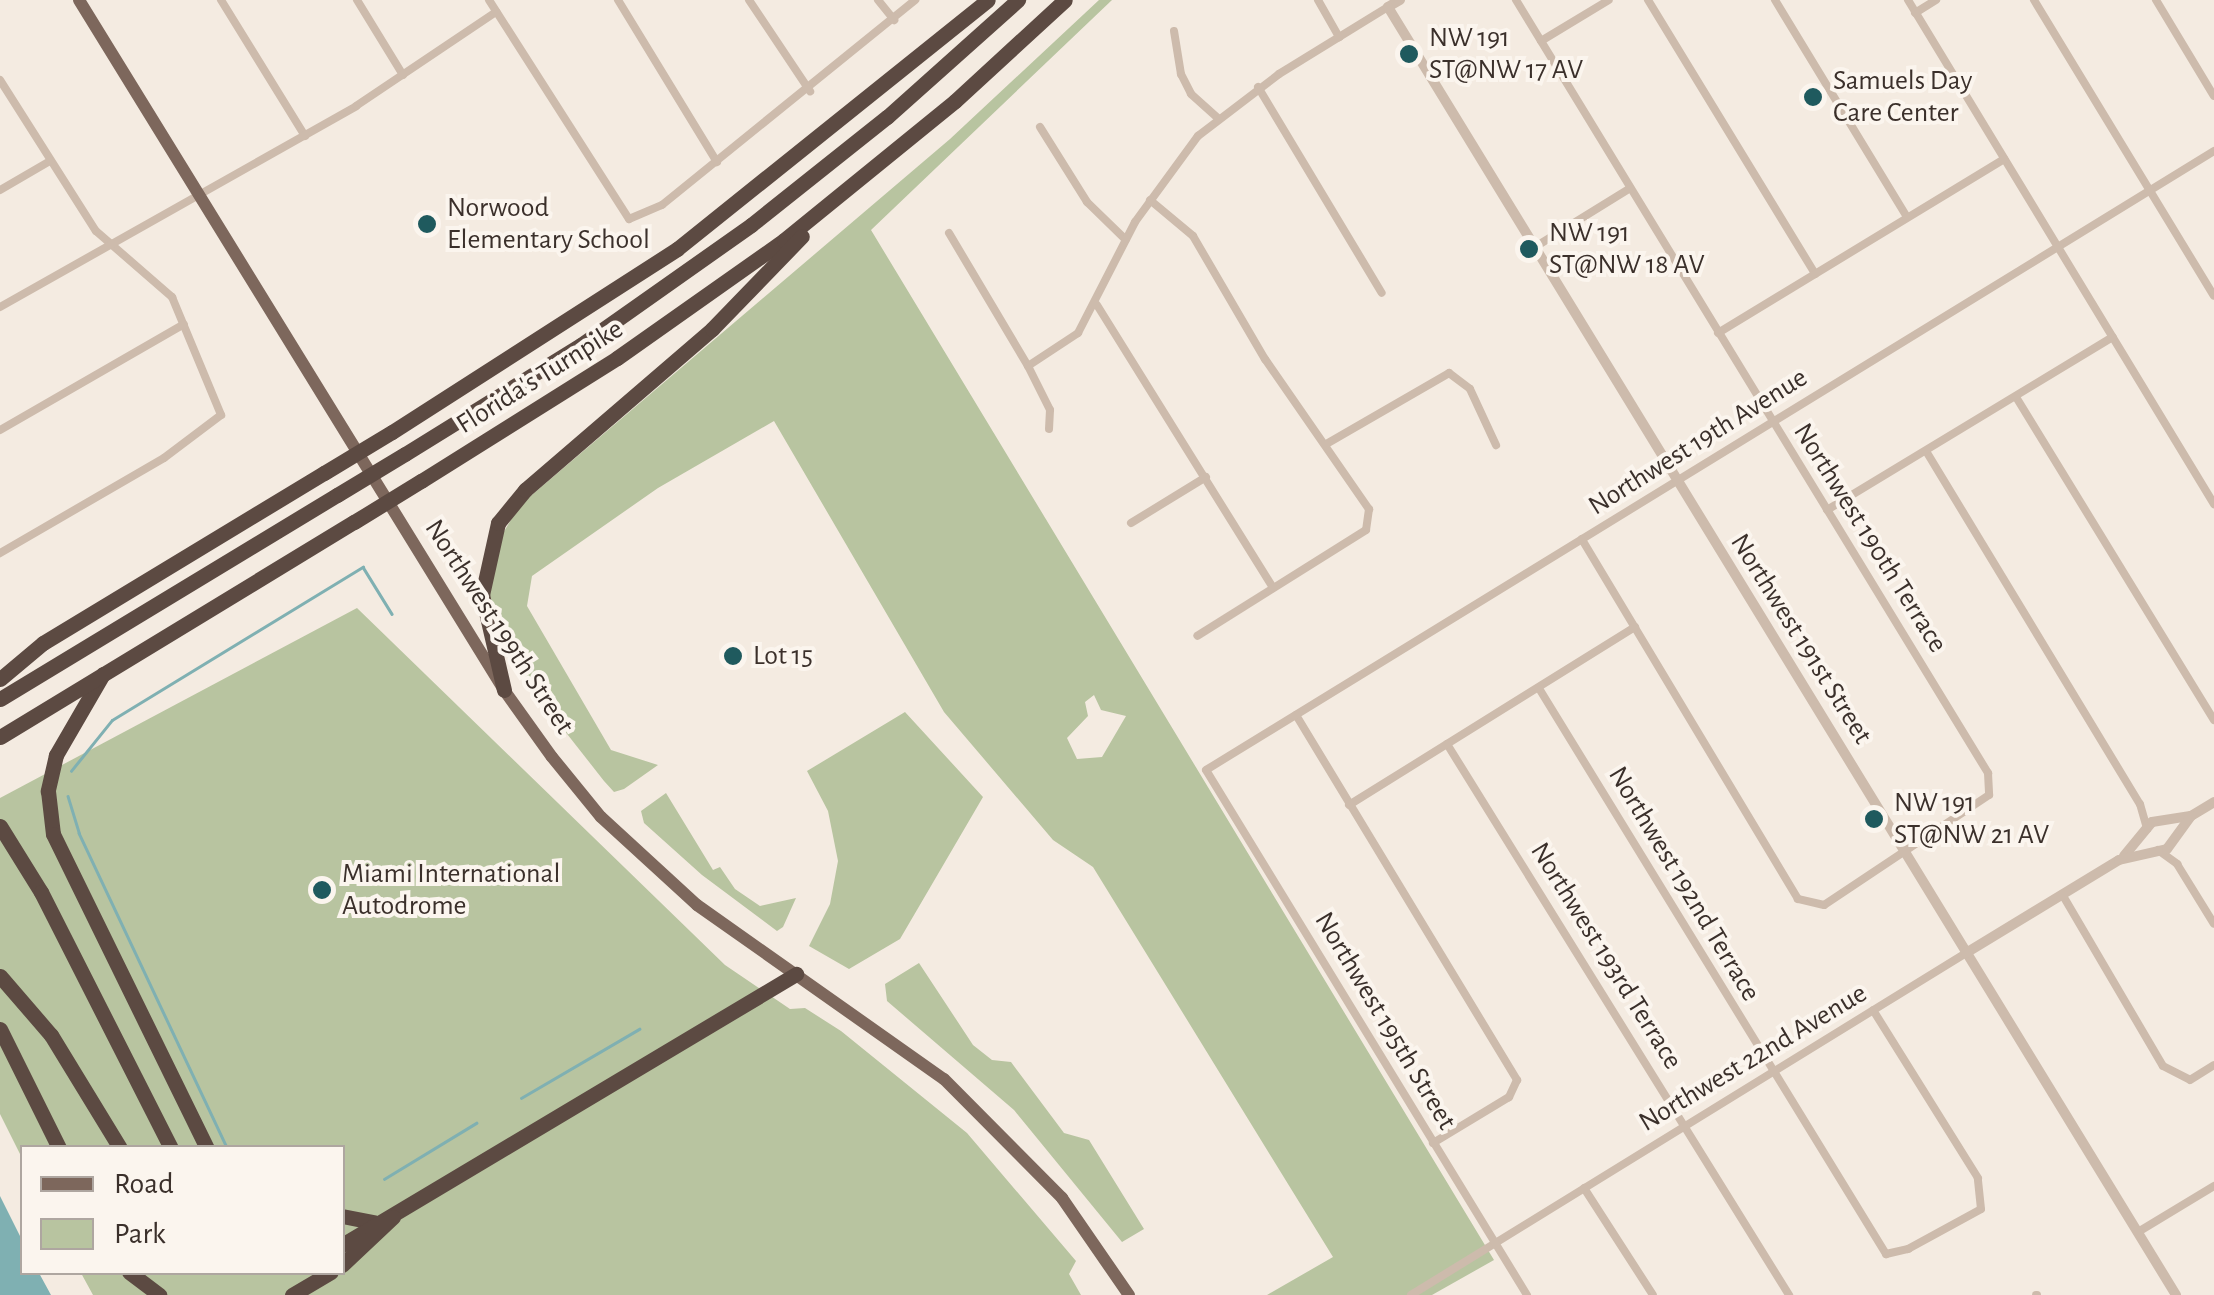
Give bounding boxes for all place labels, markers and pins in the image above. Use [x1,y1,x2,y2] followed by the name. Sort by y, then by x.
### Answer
[1429,21,1583,87] place label: NW 191 ST@NW 17 AV
[1398,43,1420,65] marker: NW 191 ST@NW 17 AV
[1833,64,1972,130] place label: Samuels Day Care Center
[1802,86,1824,108] marker: Samuels Day Care Center
[447,191,650,257] place label: Norwood Elementary School
[416,213,438,235] marker: Norwood Elementary School
[1549,216,1705,282] place label: NW 191 ST@NW 18 AV
[1518,238,1540,260] marker: NW 191 ST@NW 18 AV
[753,639,813,673] place label: Lot 15
[722,645,744,667] marker: Lot 15
[1894,786,2049,852] place label: NW 191 ST@NW 21 AV
[1863,808,1885,830] marker: NW 191 ST@NW 21 AV
[342,857,560,923] place label: Miami International Autodrome
[311,879,333,901] marker: Miami International Autodrome

